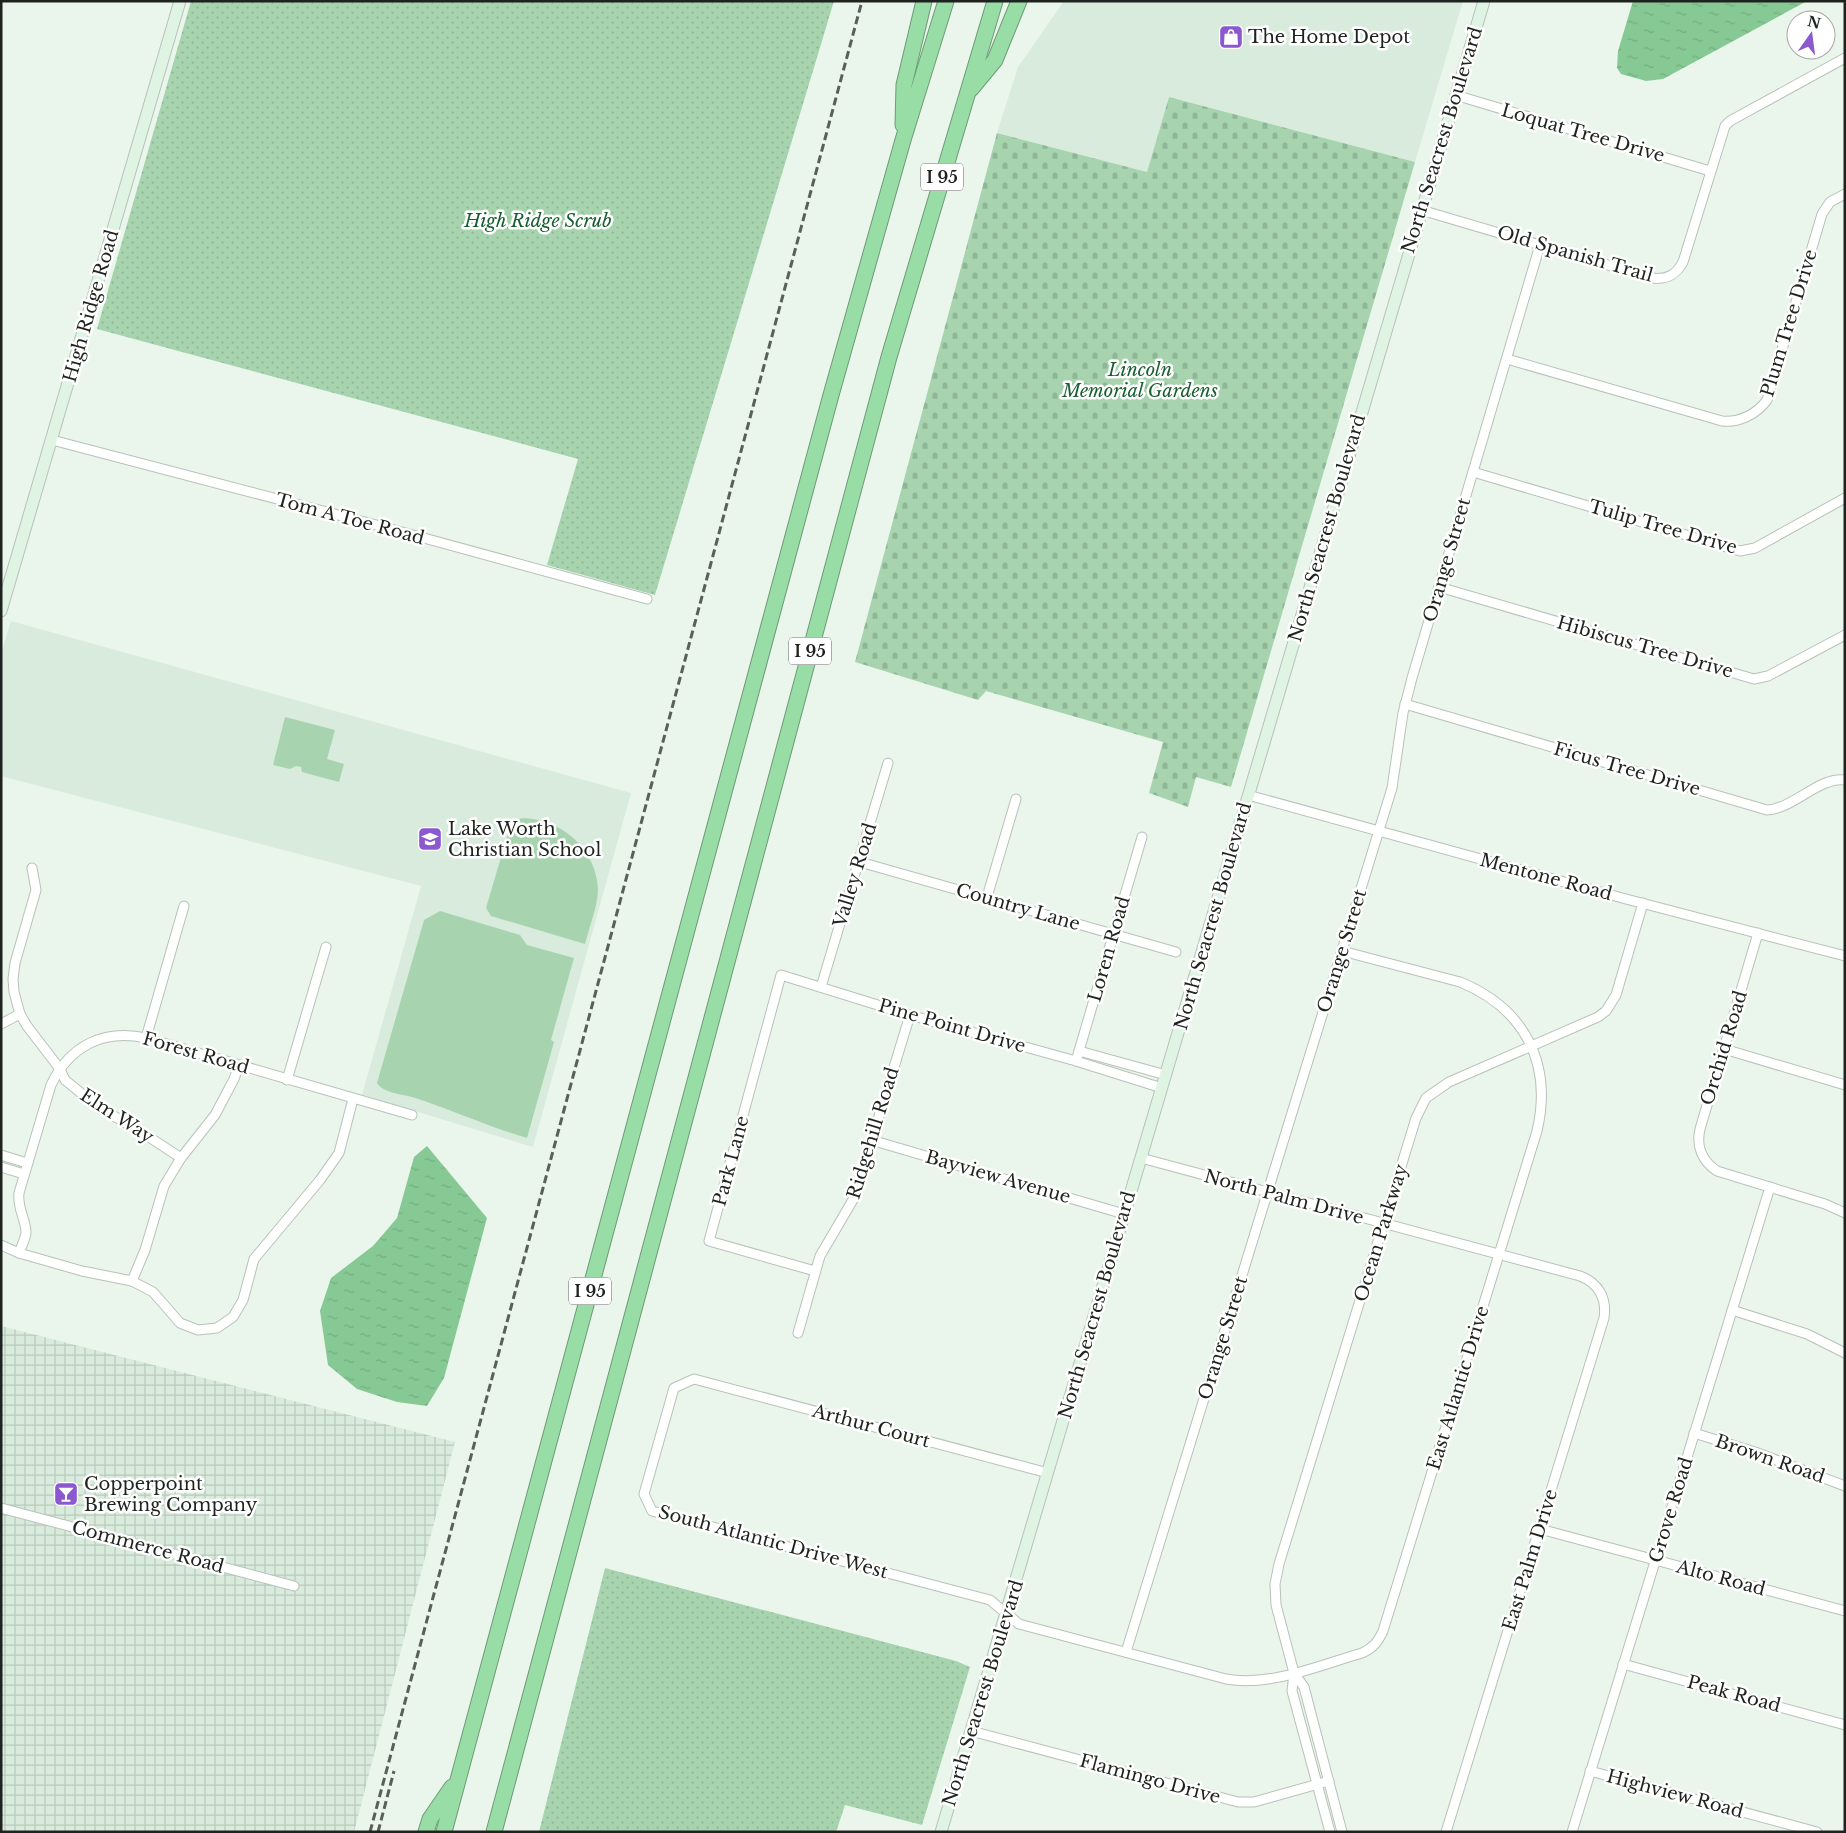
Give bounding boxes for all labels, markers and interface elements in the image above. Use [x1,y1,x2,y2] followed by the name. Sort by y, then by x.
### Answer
[1786,10,1836,60] north arrow
[1806,12,1823,33] text: N
[1218,24,1244,50] shop icon: The Home Depot
[1397,24,1487,256] street label: North Seacrest Boulevard
[1248,26,1410,48] place label: The Home Depot
[1499,99,1667,167] street label: Loquat Tree Drive
[921,163,963,190] road number: I 95
[463,210,612,232] park label: High Ridge Scrub
[1495,221,1656,287] street label: Old Spanish Trail
[59,227,123,385] street label: High Ridge Road
[1756,247,1822,399] street label: Plum Tree Drive
[1061,359,1218,402] park label: Lincoln Memorial Gardens
[1284,412,1370,644] street label: North Seacrest Boulevard
[273,489,427,549] street label: Tom A Toe Road
[1419,495,1475,625] street label: Orange Street
[1586,495,1740,559] street label: Tulip Tree Drive
[1554,611,1736,683] street label: Hibiscus Tree Drive
[789,637,831,664] road number: I 95
[1551,738,1703,800] street label: Ficus Tree Drive
[1170,800,1256,1032] street label: North Seacrest Boulevard
[448,818,601,861] place label: Lake Worth Christian School
[828,820,881,931] street label: Valley Road
[417,826,443,852] school or university icon: Lake Worth Christian School
[1477,849,1615,905] street label: Mentone Road
[953,879,1083,935] street label: Country Lane
[1313,886,1371,1016] street label: Orange Street
[1083,894,1135,1004] street label: Loren Road
[1696,988,1752,1108] street label: Orchid Road
[876,994,1028,1058] street label: Pine Point Drive
[140,1027,252,1079] street label: Forest Road
[842,1064,904,1202] street label: Ridgehill Road
[76,1084,158,1148] street label: Elm Way
[708,1113,754,1209] street label: Park Lane
[923,1146,1073,1208] street label: Bayview Avenue
[1350,1161,1413,1304] street label: Ocean Parkway
[1202,1165,1366,1229] street label: North Palm Drive
[1054,1189,1140,1421] street label: North Seacrest Boulevard
[1194,1273,1252,1403] street label: Orange Street
[569,1278,611,1304] road number: I 95
[1423,1303,1493,1473] street label: East Atlantic Drive
[809,1399,932,1452] street label: Arthur Court
[1712,1430,1828,1488] street label: Brown Road
[1644,1454,1698,1566] street label: Grove Road
[84,1473,258,1516] place label: Copperpoint Brewing Company
[53,1481,79,1507] bar icon: Copperpoint Brewing Company
[1498,1486,1562,1634] street label: East Palm Drive
[656,1501,890,1583] street label: South Atlantic Drive West
[70,1516,226,1578] street label: Commerce Road
[1673,1555,1768,1600] street label: Alto Road
[938,1577,1028,1809] street label: North Seacrest Boulevard
[1685,1671,1783,1717] street label: Peak Road
[1077,1750,1223,1808] street label: Flamingo Drive
[1604,1765,1746,1823] street label: Highview Road

